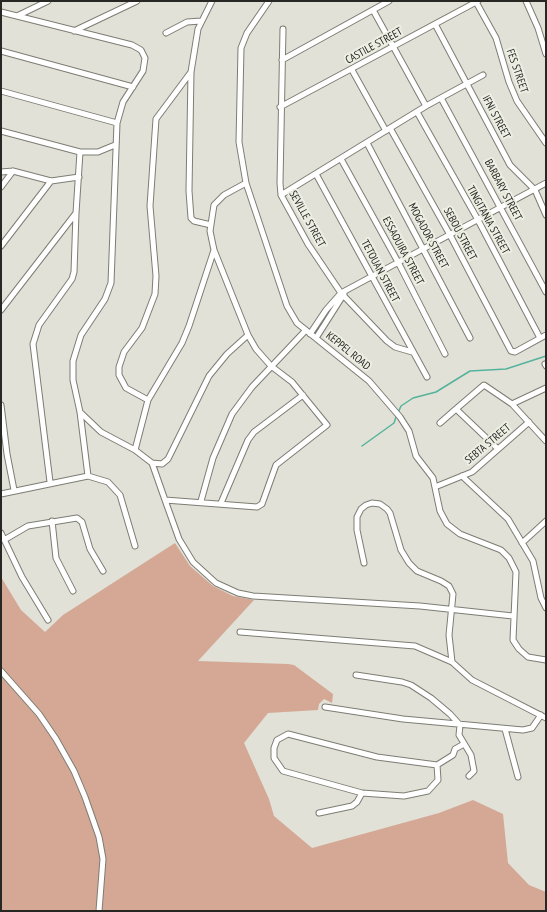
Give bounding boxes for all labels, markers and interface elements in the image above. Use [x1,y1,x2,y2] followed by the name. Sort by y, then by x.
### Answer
[343,25,405,67] street label: CASTILE STREET
[503,47,531,95] street label: FES STREET
[479,93,513,141] street label: IFNI STREET
[481,157,525,223] street label: BARBARY STREET
[464,183,512,257] street label: TINGITANIA STREET
[286,188,328,250] street label: SEVILLE STREET
[405,201,451,271] street label: MOGADOR STREET
[441,205,479,263] street label: SEBOU STREET
[380,215,426,287] street label: ESSAOUIRA STREET
[358,238,402,304] street label: TETOUAN STREET
[323,329,373,373] street label: KEPPEL ROAD
[463,421,513,467] street label: SEBTA STREET

